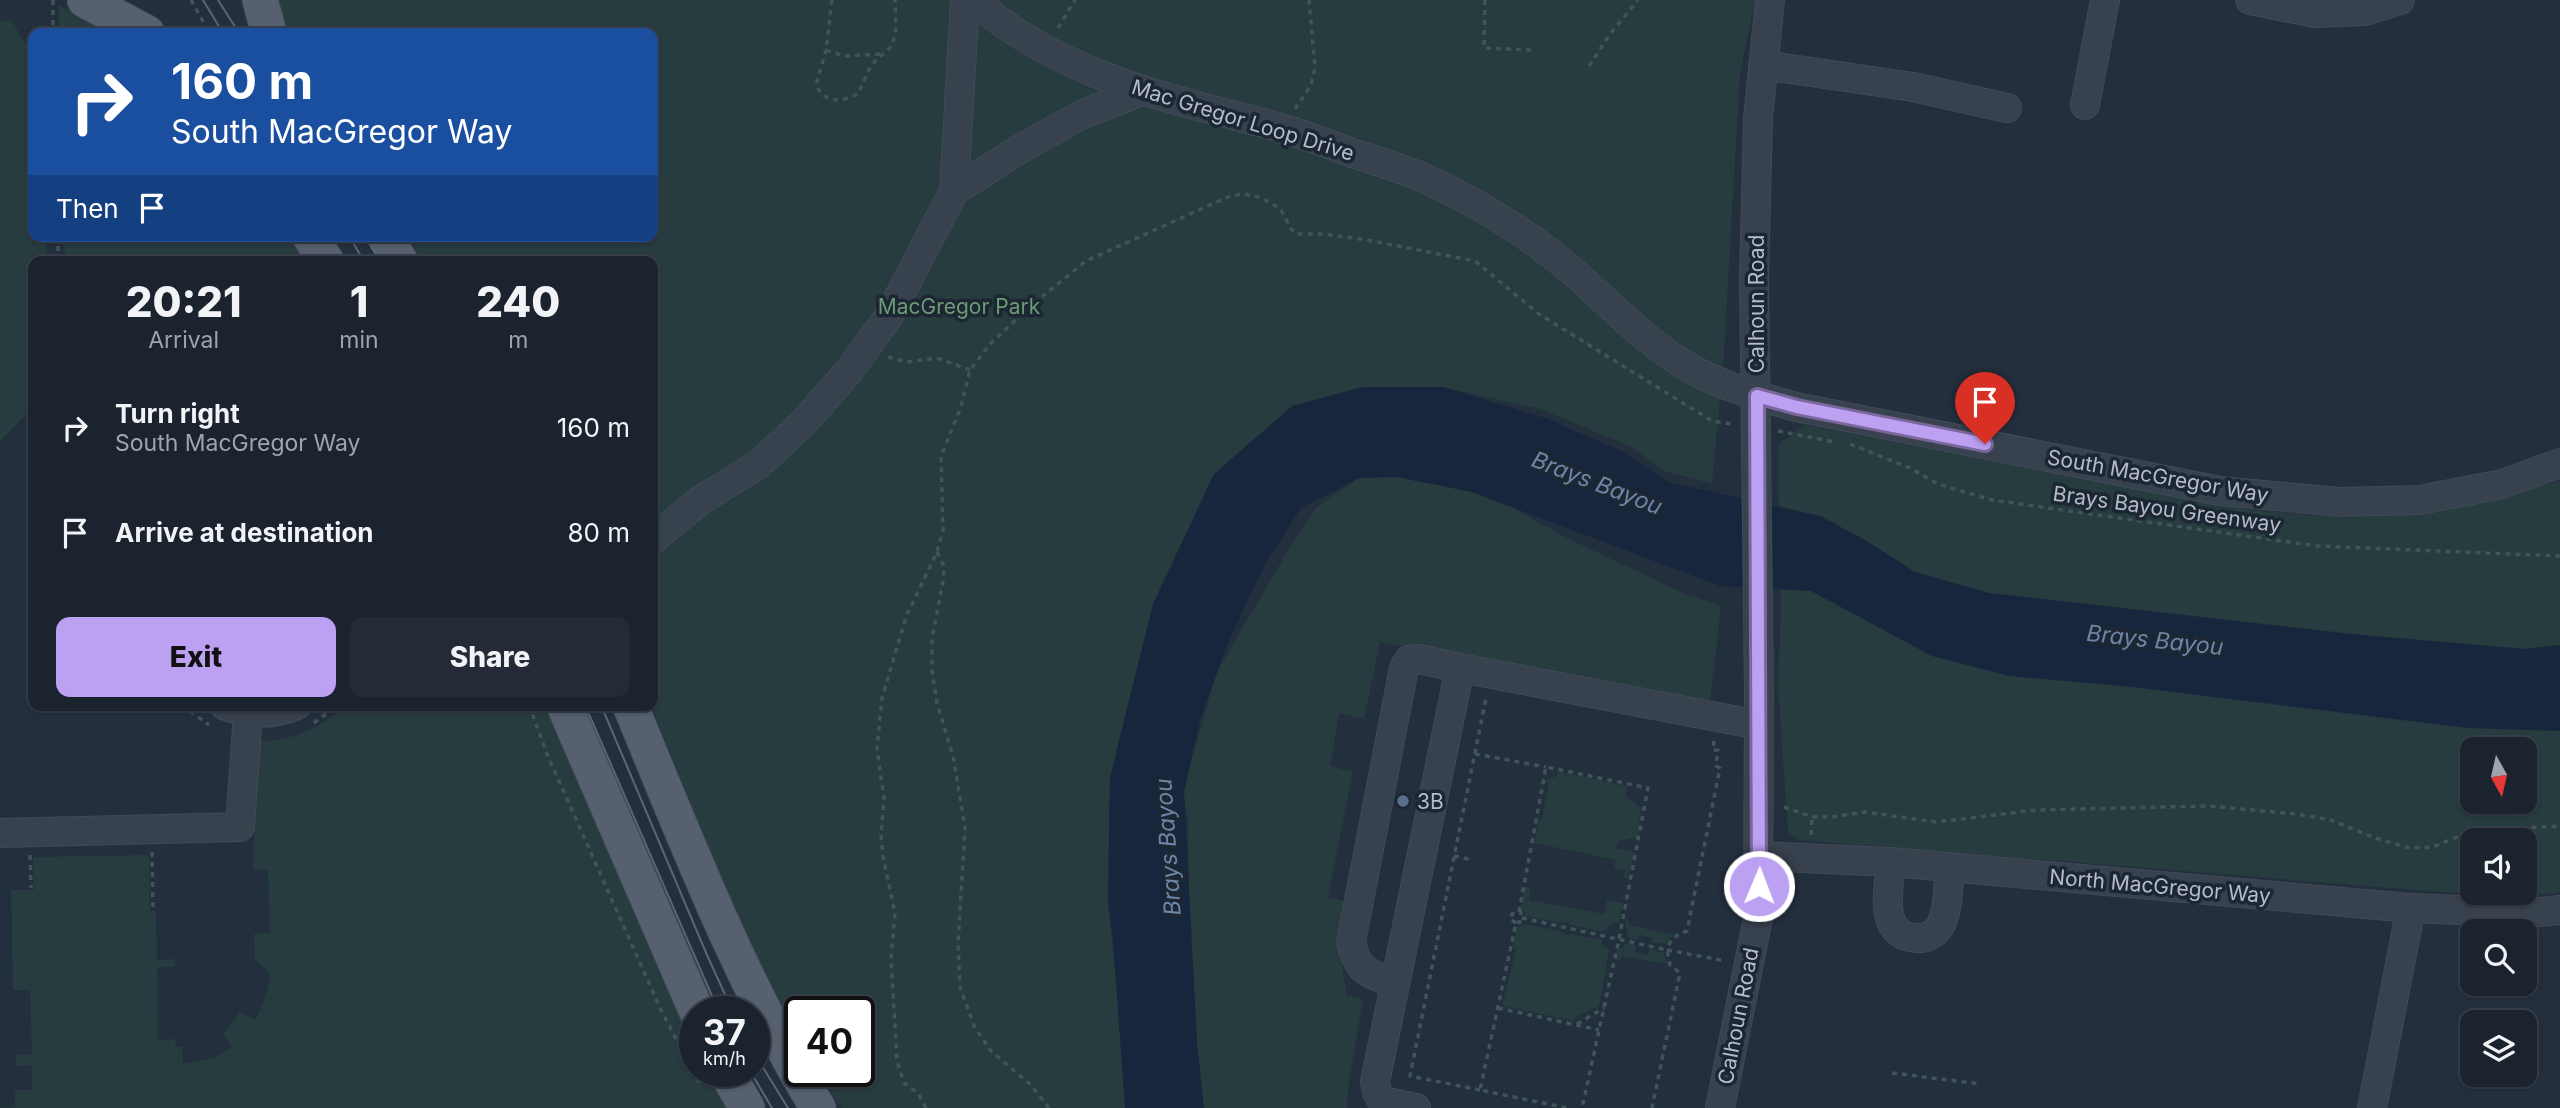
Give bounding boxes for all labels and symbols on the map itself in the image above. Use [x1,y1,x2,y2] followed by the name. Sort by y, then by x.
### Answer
[1129,74,1357,166] street label: Mac Gregor Loop Drive
[1744,235,1769,373] street label: Calhoun Road
[878,294,1041,319] park label: MacGregor Park
[1955,372,2015,444] pin
[2045,444,2271,508] street label: South MacGregor Way
[1528,445,1666,521] water label: Brays Bayou
[2051,481,2283,537] street label: Brays Bayou Greenway
[2085,619,2225,661] water label: Brays Bayou
[2460,737,2538,814] north arrow
[1149,778,1187,916] water label: Brays Bayou
[1417,789,1444,814] place label: 3B
[1395,793,1411,809] marker: 3B
[1722,849,1796,923] position arrow
[2048,864,2272,908] street label: North MacGregor Way
[1713,946,1763,1086] street label: Calhoun Road
[784,996,875,1087] speed limit sign: 40

